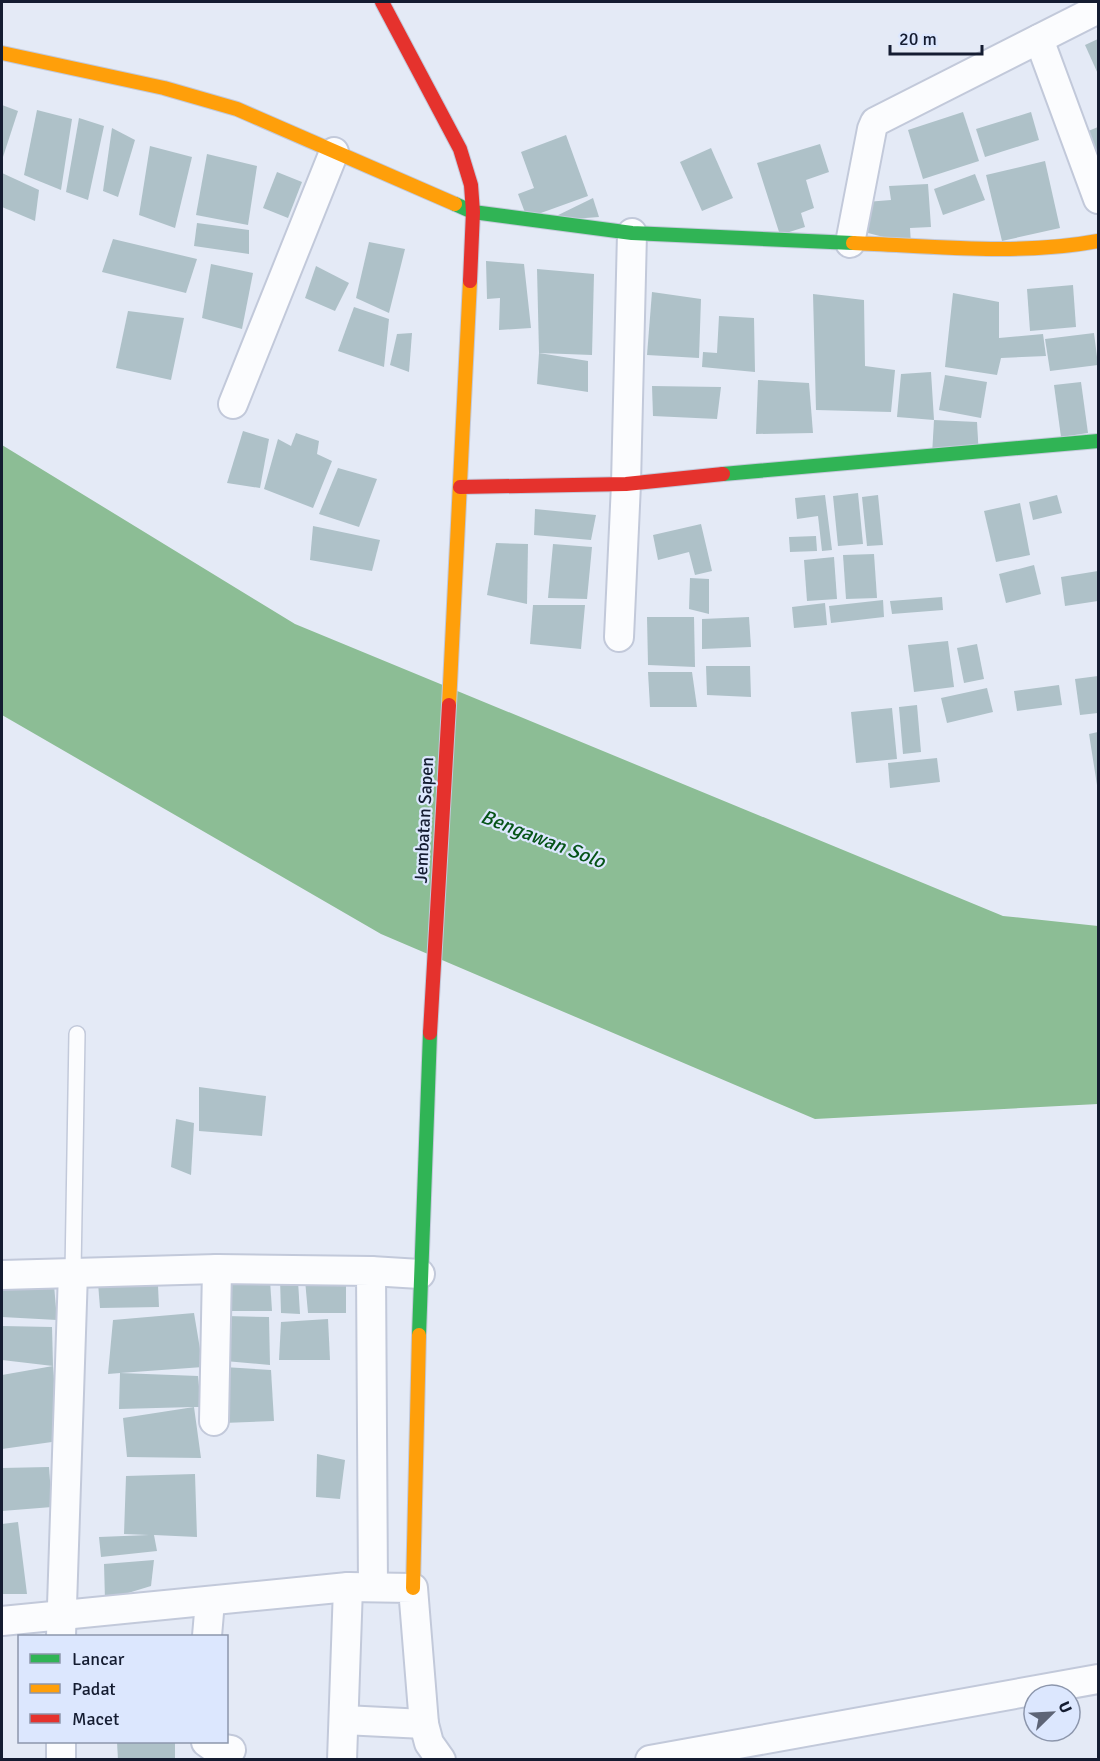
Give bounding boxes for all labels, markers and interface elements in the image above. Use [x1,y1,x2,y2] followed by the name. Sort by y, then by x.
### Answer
[890,18,982,56] scale bar
[899,28,937,50] text: 20 m
[410,756,438,884] street label: Jembatan Sapen
[477,804,610,875] water label: Bengawan Solo
[18,1635,228,1743] legend
[72,1648,125,1670] text: Lancar
[72,1678,116,1700] text: Padat
[1022,1683,1082,1743] north arrow
[1053,1698,1076,1716] text: U
[72,1708,119,1730] text: Macet

